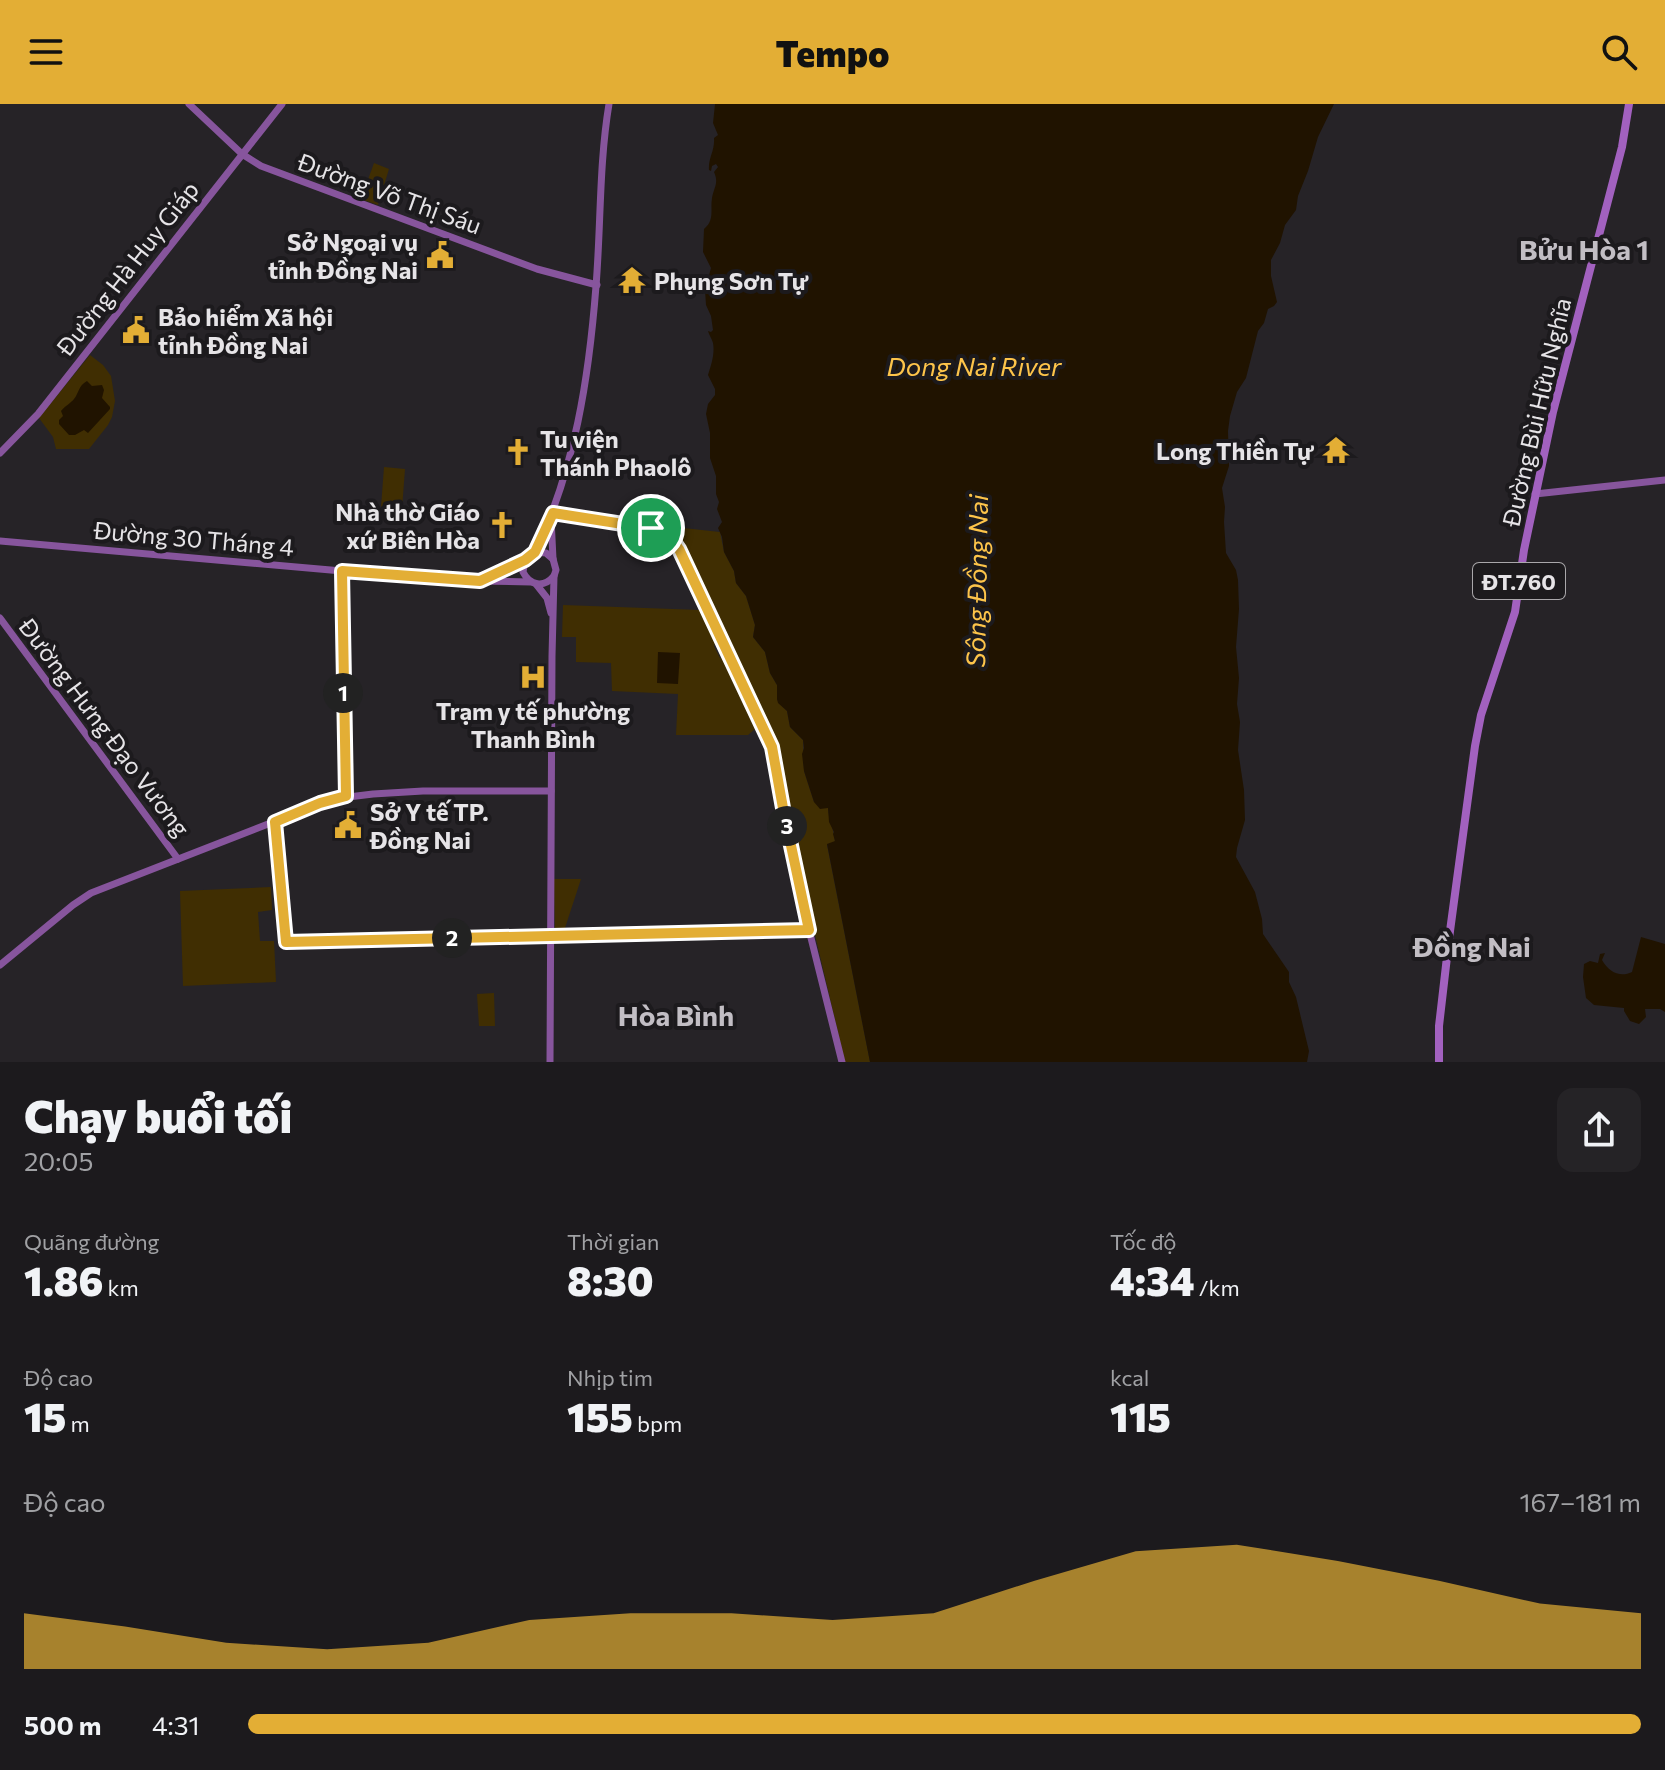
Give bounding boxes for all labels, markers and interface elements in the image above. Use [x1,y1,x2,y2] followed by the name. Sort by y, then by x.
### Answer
[24,30,68,74] icon: menu
[776,30,890,74] text: Tempo
[1597,30,1641,74] icon: search
[293,146,486,240] street label: Đường Võ Thị Sáu
[49,175,204,362] street label: Đường Hà Huy Giáp
[268,227,418,284] place label: Sở Ngoại vụ tỉnh Đồng Nai
[1519,232,1649,266] district label: Bửu Hòa 1
[425,240,455,270] public building icon: Sở Ngoại vụ tỉnh Đồng Nai
[617,265,647,295] temple icon: Phụng Sơn Tự
[654,266,809,295] place label: Phụng Sơn Tự
[1495,295,1576,530] street label: Đường Bùi Hữu Nghĩa
[158,302,333,359] place label: Bảo hiểm Xã hội tỉnh Đồng Nai
[121,315,151,345] public building icon: Bảo hiểm Xã hội tỉnh Đồng Nai
[887,350,1063,381] water label: Dong Nai River
[540,424,692,481] place label: Tu viện Thánh Phaolô
[1321,435,1351,465] temple icon: Long Thiền Tự
[1156,436,1314,465] place label: Long Thiền Tự
[503,437,533,467] church icon: Tu viện Thánh Phaolô
[959,493,993,668] water label: Sông Đồng Nai
[617,494,685,562] pin
[335,497,480,554] place label: Nhà thờ Giáo xứ Biên Hòa
[629,506,673,550] icon: arrive
[487,510,517,540] church icon: Nhà thờ Giáo xứ Biên Hòa
[92,515,295,561] street label: Đường 30 Tháng 4
[1473,563,1565,599] road number: ĐT.760
[13,611,196,842] street label: Đường Hưng Đạo Vương
[518,662,548,692] hospital icon: Trạm y tế phường Thanh Bình
[323,673,363,713] pin: 1
[338,679,348,706] text: 1
[436,696,630,753] place label: Trạm y tế phường Thanh Bình
[369,797,489,854] place label: Sở Y tế TP. Đồng Nai
[767,806,807,846] pin: 3
[333,810,363,840] public building icon: Sở Y tế TP. Đồng Nai
[781,812,793,839] text: 3
[432,918,472,958] pin: 2
[446,924,458,951] text: 2
[1412,929,1531,963] district label: Đồng Nai
[618,998,734,1032] district label: Hòa Bình
[24,1088,292,1142] text: Chạy buổi tối
[1557,1088,1641,1172] button: share
[24,1145,93,1176] text: 20:05
[24,1228,160,1255] text: Quãng đường
[567,1228,659,1255] text: Thời gian
[1110,1228,1177,1255] text: Tốc độ
[24,1255,103,1304] text: 1.86
[567,1255,654,1304] text: 8:30
[1110,1255,1195,1304] text: 4:34
[103,1274,139,1301] text: km
[1195,1274,1240,1301] text: /km
[24,1364,93,1391] text: Độ cao
[567,1364,653,1391] text: Nhịp tim
[1110,1364,1149,1391] text: kcal
[24,1391,66,1440] text: 15
[567,1391,633,1440] text: 155
[1110,1391,1171,1440] text: 115
[66,1410,90,1437] text: m
[633,1410,682,1437] text: bpm
[24,1486,106,1517] text: Độ cao
[1519,1486,1641,1517] text: 167–181 m
[24,1709,101,1740] text: 500 m
[152,1709,200,1740] text: 4:31

